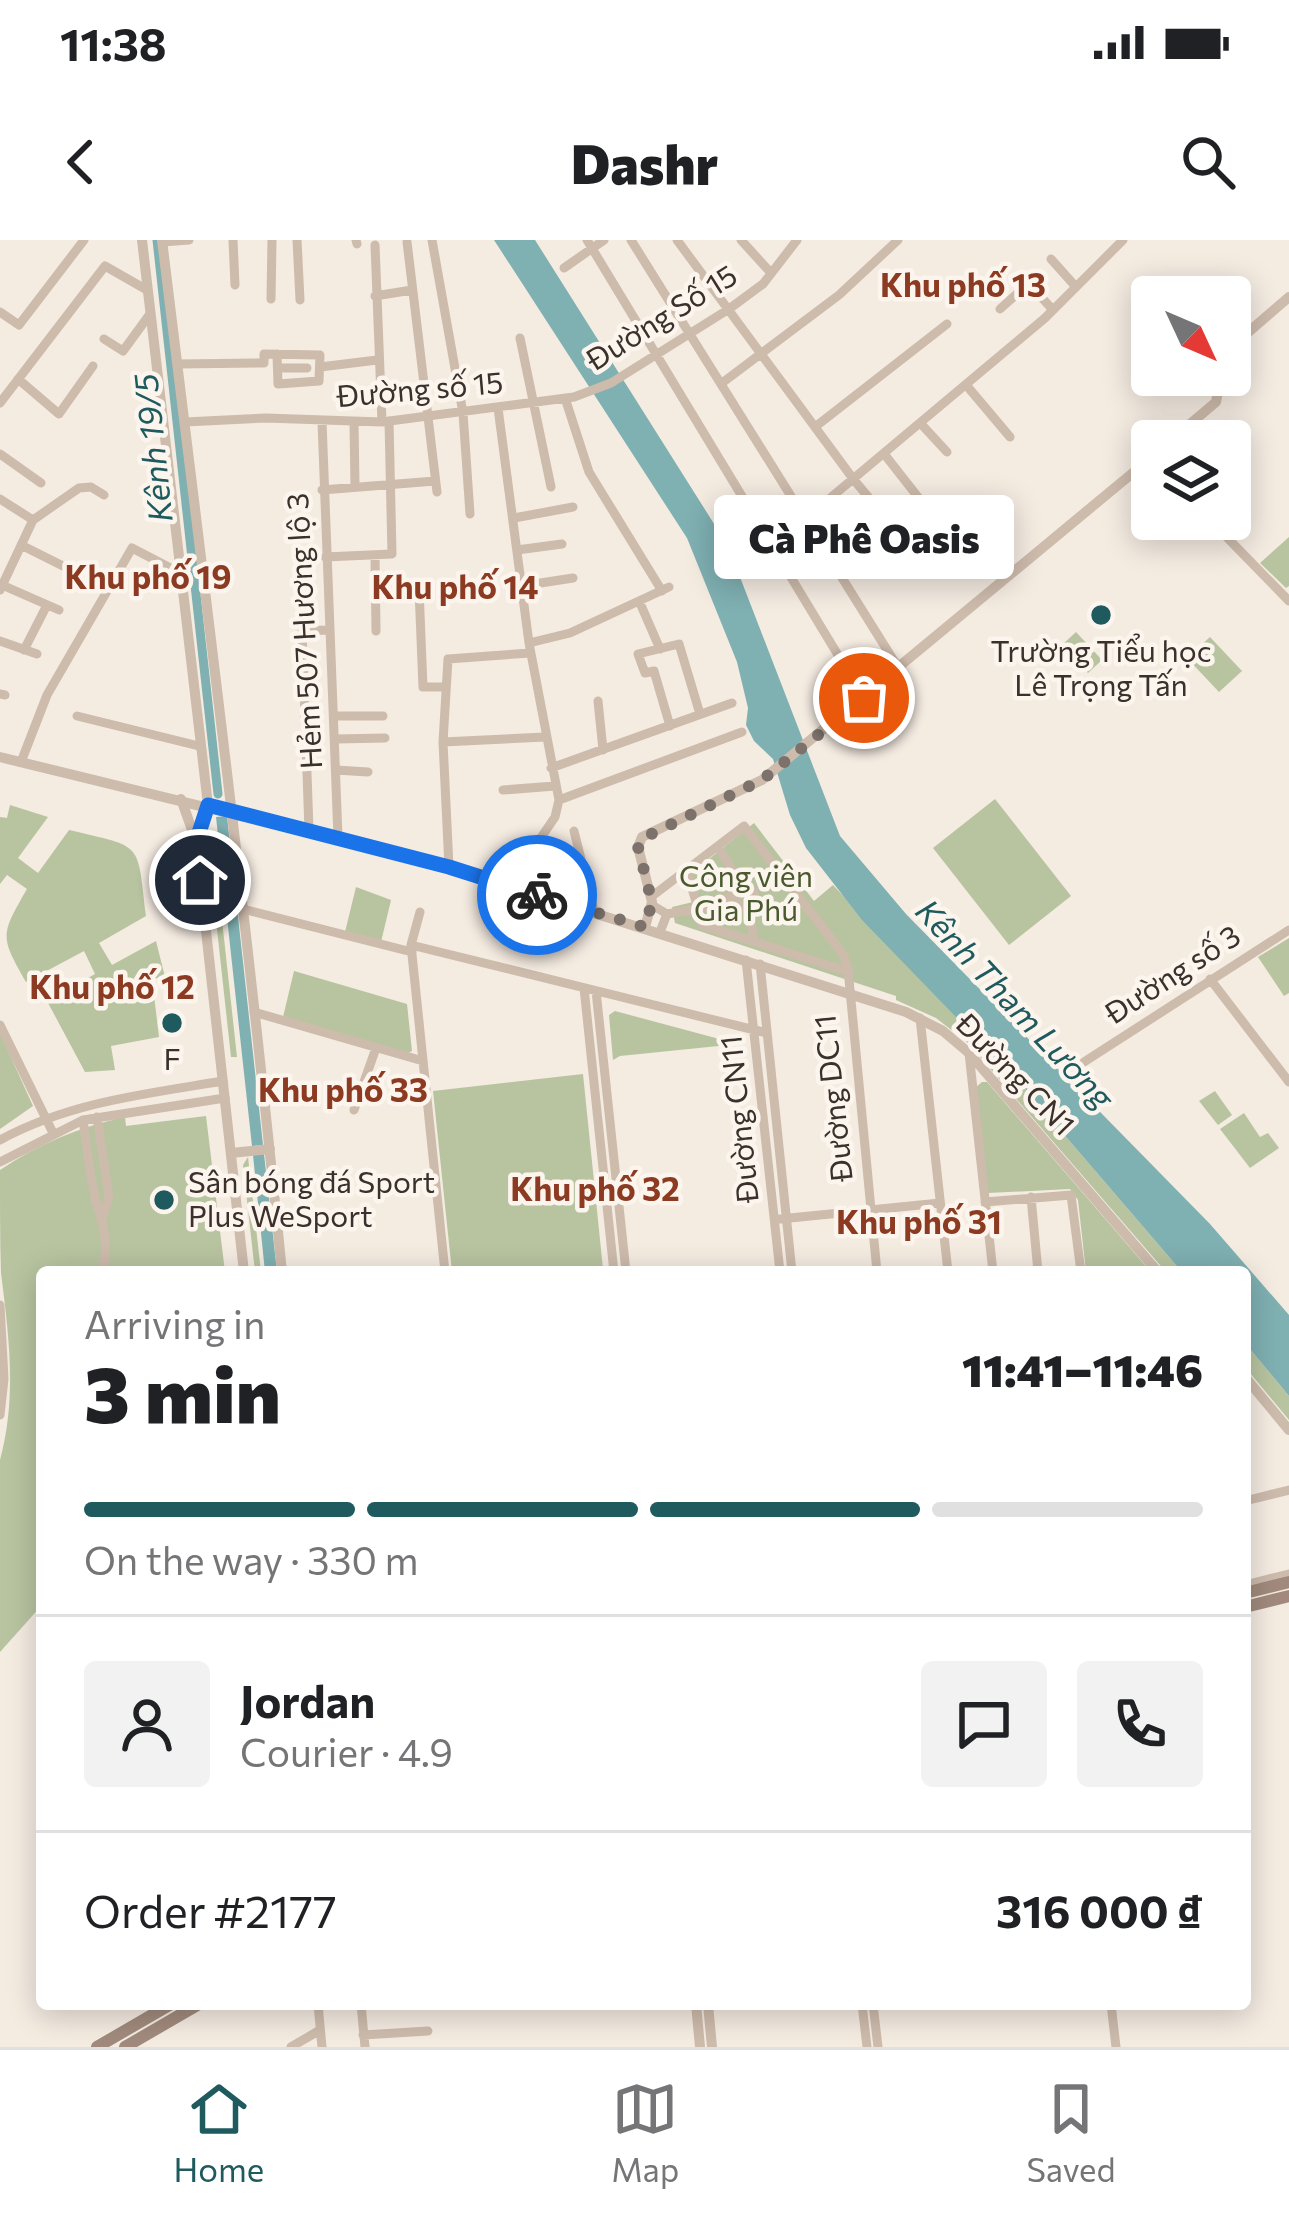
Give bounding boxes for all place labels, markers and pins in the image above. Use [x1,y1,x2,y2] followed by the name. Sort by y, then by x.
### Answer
[714,494,1014,578] callout: Cà Phê Oasis
[1088,602,1114,628] marker: Trường Tiểu học Lê Trọng Tấn
[990,631,1212,702] place label: Trường Tiểu học Lê Trọng Tấn
[813,647,915,749] pin
[149,829,251,931] pin
[159,1010,185,1036] marker: F
[163,1039,181,1076] place label: F
[188,1162,435,1233] place label: Sân bóng đá Sport Plus WeSport
[151,1187,177,1213] marker: Sân bóng đá Sport Plus WeSport

